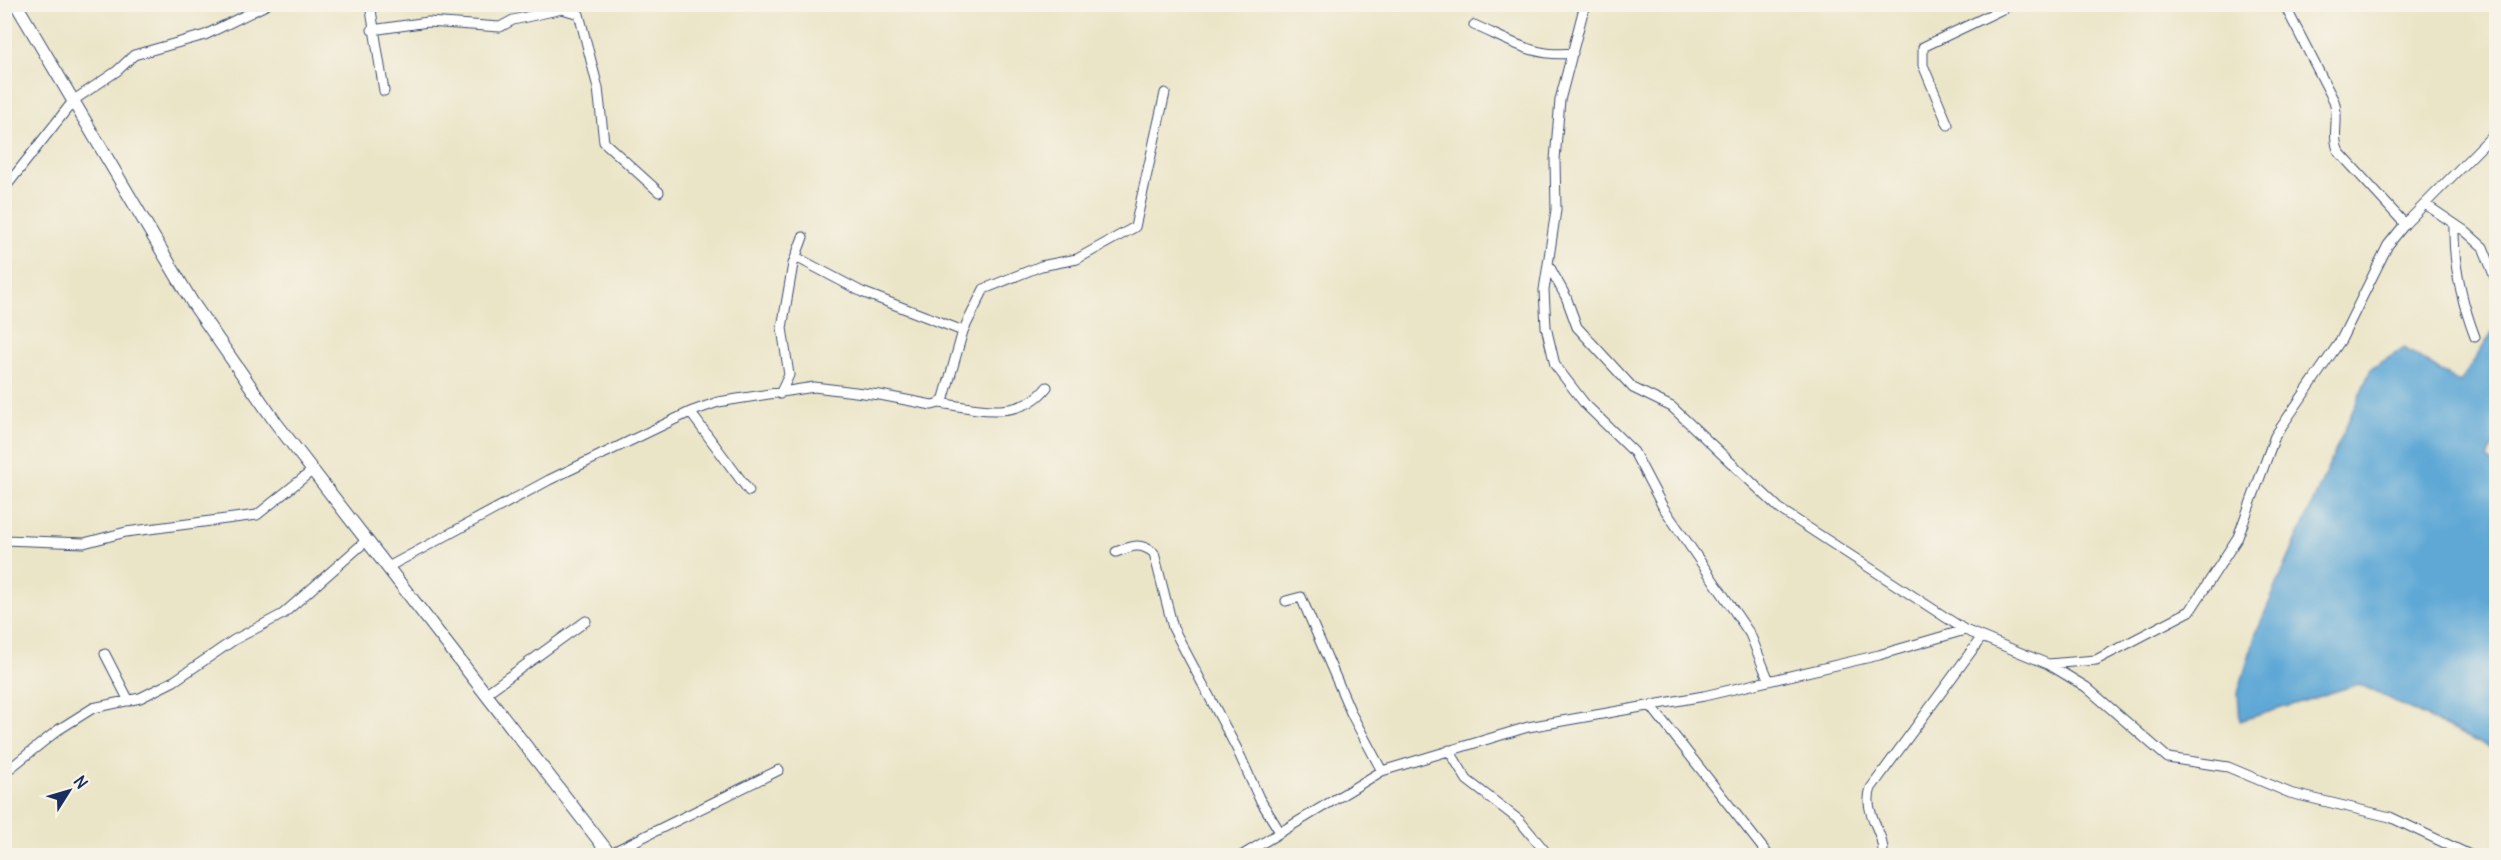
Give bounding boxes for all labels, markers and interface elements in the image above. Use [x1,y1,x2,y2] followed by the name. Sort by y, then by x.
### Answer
[39,761,99,821] north arrow
[70,772,92,792] text: N

